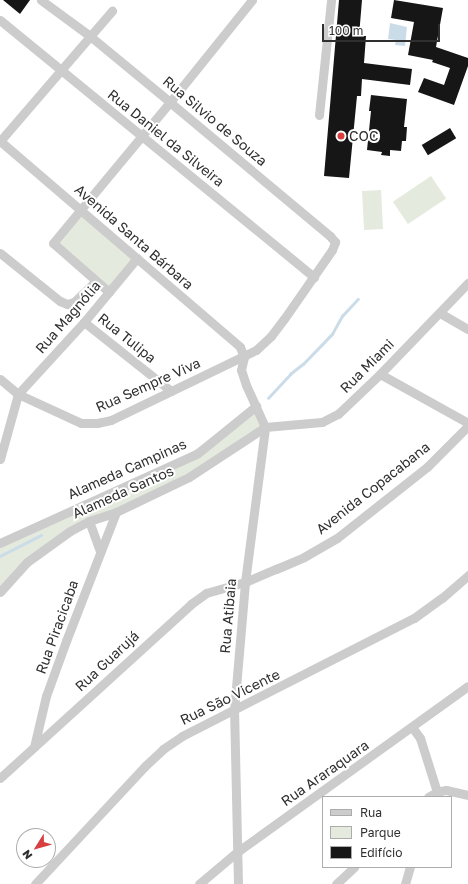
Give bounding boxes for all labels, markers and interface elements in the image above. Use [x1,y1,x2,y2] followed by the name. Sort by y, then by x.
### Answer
[324,16,442,42] scale bar
[329,23,363,38] text: 100 m
[160,73,270,169] street label: Rua Silvio de Souza
[104,86,228,190] street label: Rua Daniel da Silveira
[349,128,378,144] place label: COC
[336,131,346,141] marker: COC
[71,181,197,293] street label: Avenida Santa Bárbara
[32,277,104,357] street label: Rua Magnólia
[95,310,159,366] street label: Rua Tulipa
[337,336,397,396] street label: Rua Miami
[93,354,203,416] street label: Rua Sempre Viva
[65,435,189,503] street label: Alameda Campinas
[313,438,433,538] street label: Avenida Copacabana
[70,462,176,522] street label: Alameda Santos
[32,578,82,676] street label: Rua Piracicaba
[216,578,240,654] street label: Rua Atibaia
[72,627,142,695] street label: Rua Guarujá
[177,666,283,728] street label: Rua São Vicente
[278,737,372,809] street label: Rua Araraquara
[322,796,452,868] legend
[360,805,382,820] text: Rua
[360,825,401,840] text: Parque
[16,828,56,868] north arrow
[360,845,402,860] text: Edifício
[19,848,35,862] text: N

